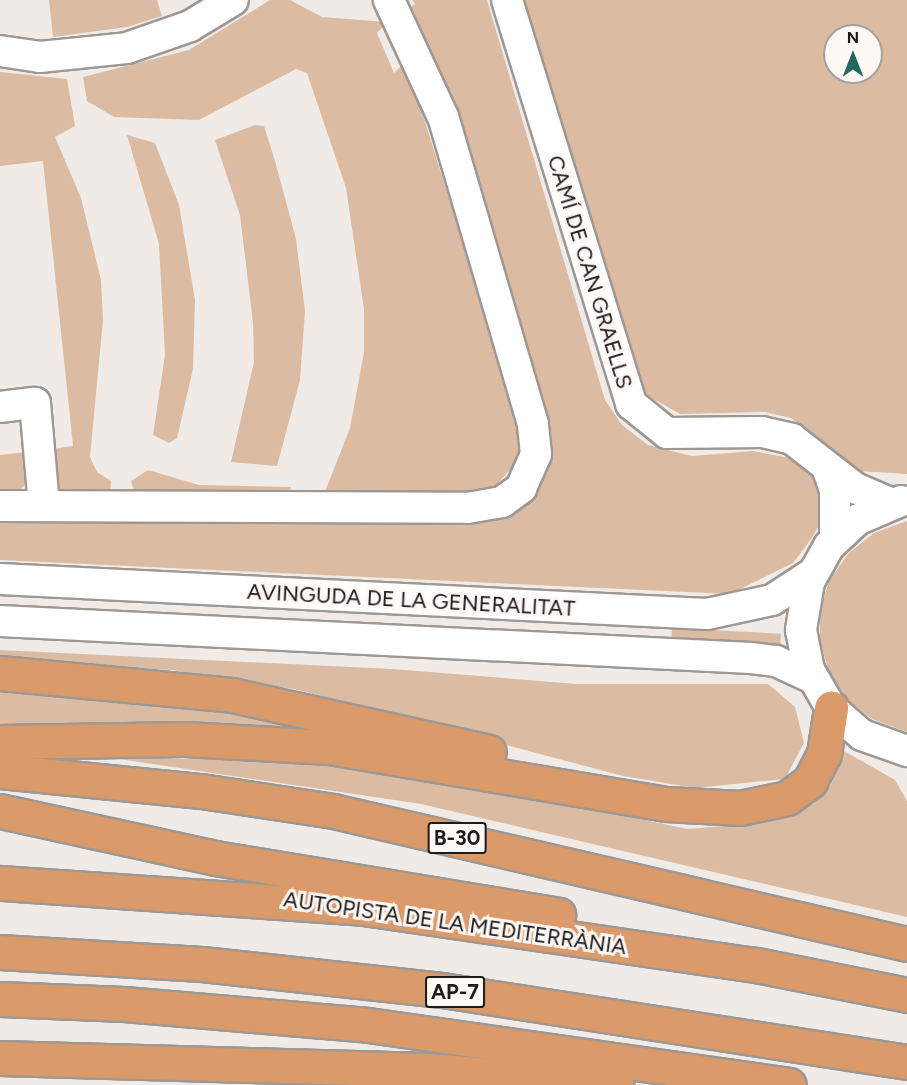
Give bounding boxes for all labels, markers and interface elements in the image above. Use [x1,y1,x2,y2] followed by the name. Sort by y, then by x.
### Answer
[823,24,883,84] north arrow
[847,28,859,47] text: N
[542,152,638,392] street label: CAMÍ DE CAN GRAELLS
[246,578,576,622] street label: AVINGUDA DE LA GENERALITAT
[427,820,487,856] road number: B-30
[282,886,628,960] street label: AUTOPISTA DE LA MEDITERRÀNIA
[425,974,485,1010] road number: AP-7

